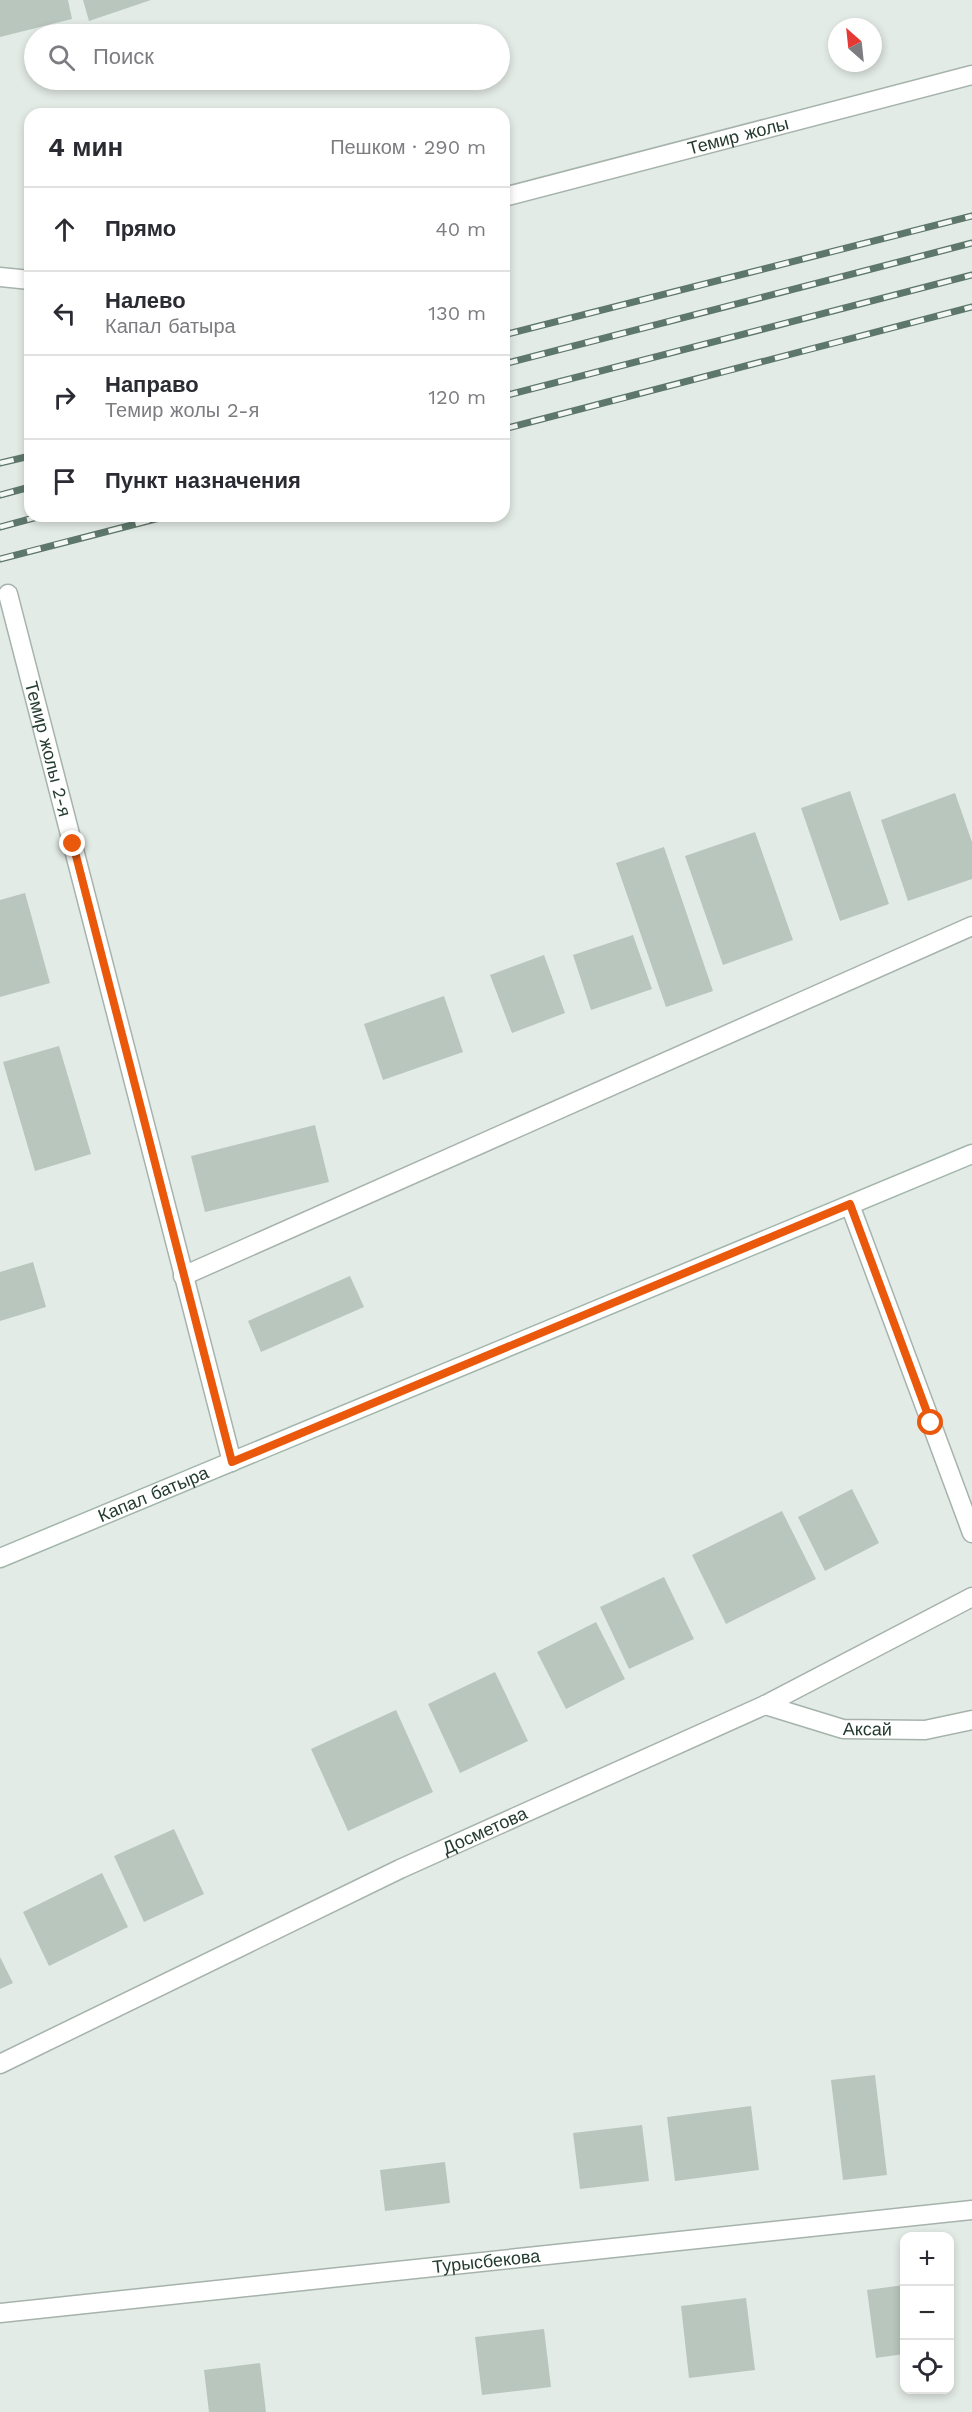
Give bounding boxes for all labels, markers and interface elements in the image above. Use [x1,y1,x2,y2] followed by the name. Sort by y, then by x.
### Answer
[828,18,882,72] north arrow
[24,24,510,90] search box
[45,41,78,74] icon: search
[93,44,154,69] text: Поиск
[685,112,791,159] street label: Темир жолы
[48,132,123,162] text: 4 мин
[330,135,486,159] text: Пешком · 290 m
[48,213,81,246] icon: ahead
[105,216,176,241] text: Прямо
[435,217,486,241] text: 40 m
[105,288,186,313] text: Налево
[48,297,81,330] icon: left
[428,301,486,325] text: 130 m
[105,314,236,338] text: Капал батыра
[105,372,199,397] text: Направо
[48,381,81,414] icon: right
[428,385,486,409] text: 120 m
[105,398,259,422] text: Темир жолы 2-я
[48,465,81,498] icon: arrive
[105,468,301,493] text: Пункт назначения
[21,679,76,819] street label: Темир жолы 2-я
[59,830,85,856] route end
[917,1409,943,1435] route start
[95,1461,212,1526] street label: Капал батыра
[843,1718,892,1740] street label: Аксай
[439,1802,531,1859] street label: Досметова
[900,2232,954,2394] map controls
[900,2232,954,2286] button: +
[431,2245,542,2277] street label: Турысбекова
[900,2286,954,2340] button: −
[900,2340,954,2394] button: locate

